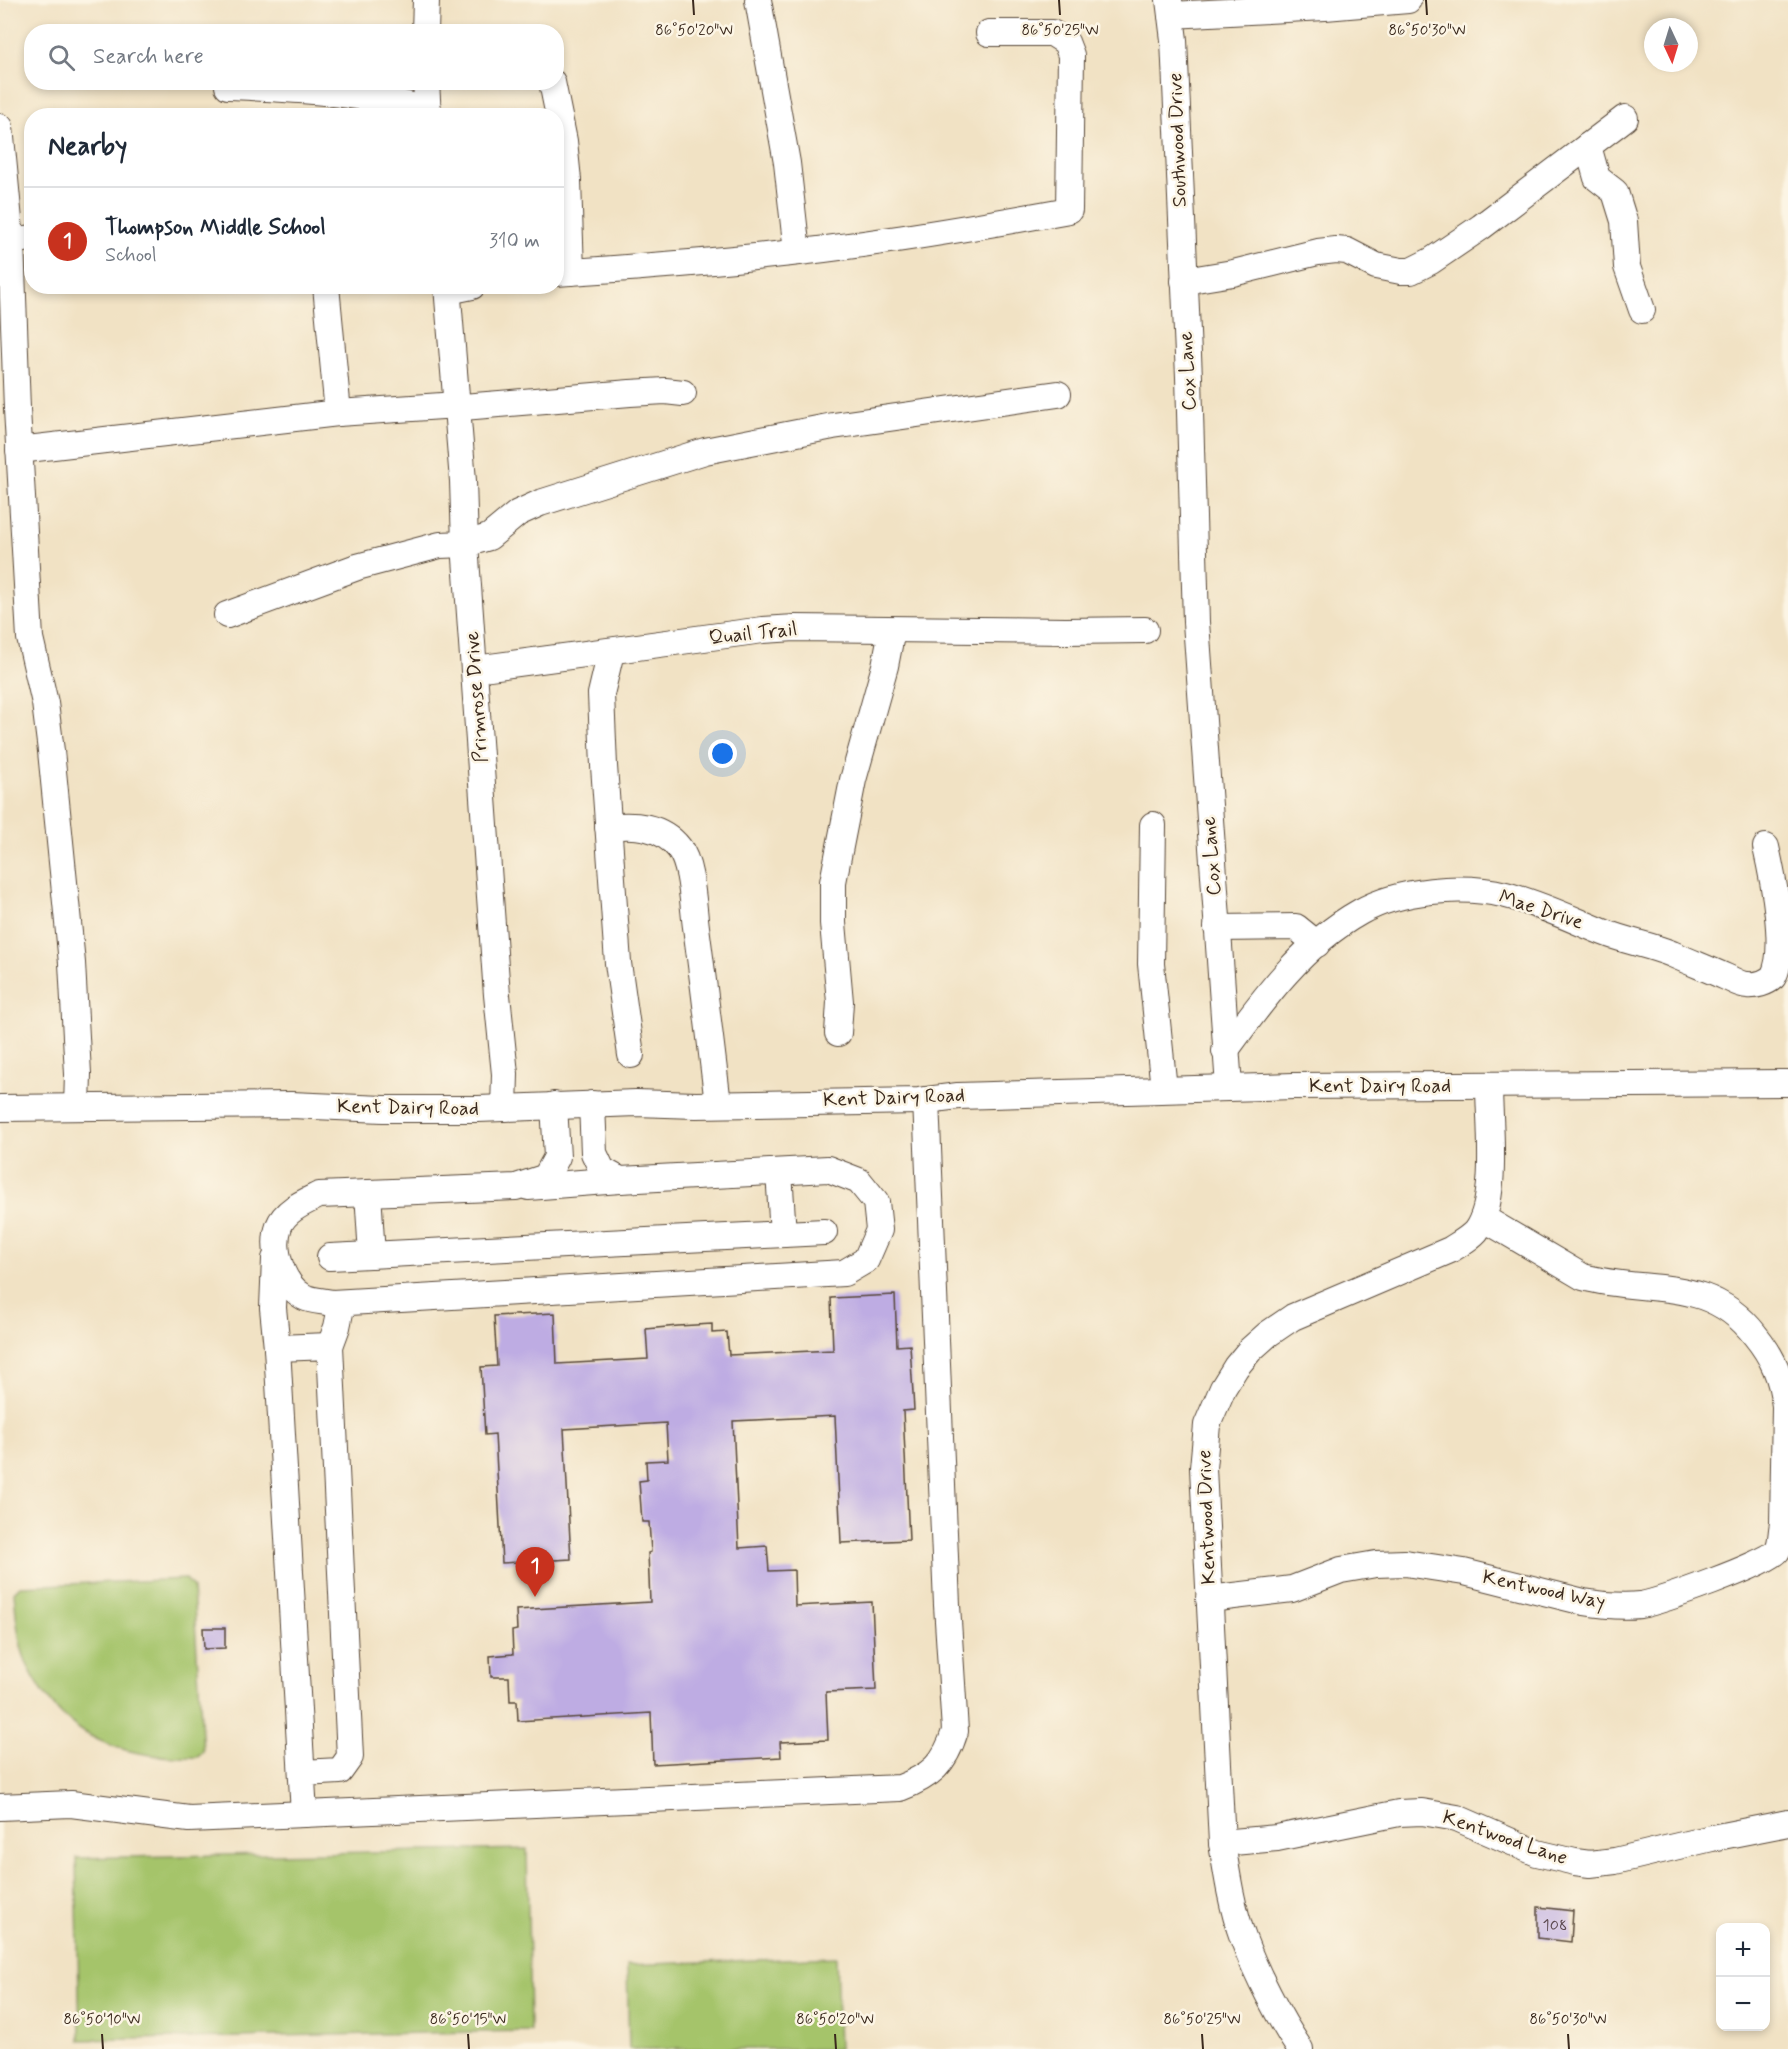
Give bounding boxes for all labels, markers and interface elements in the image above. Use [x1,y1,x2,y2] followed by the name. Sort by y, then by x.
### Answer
[1644,18,1698,72] north arrow
[655,21,733,41] text: 86°50'20"W
[1022,21,1099,41] text: 86°50'25"W
[1388,21,1466,41] text: 86°50'30"W
[24,24,564,90] search box
[45,41,78,74] icon: search
[93,43,204,71] text: Search here
[1162,72,1194,208] street label: Southwood Drive
[48,130,127,164] text: Nearby
[105,214,326,242] text: Thompson Middle School
[63,228,72,255] text: 1
[489,228,540,255] text: 310 m
[105,242,157,269] text: School
[1172,331,1204,411] street label: Cox Lane
[707,616,799,652] street label: Quail Trail
[459,630,495,764] street label: Primrose Drive
[708,739,737,768] your location
[1196,815,1228,897] street label: Cox Lane
[1495,884,1587,936] street label: Mae Drive
[1309,1073,1451,1100] street label: Kent Dairy Road
[823,1082,965,1114] street label: Kent Dairy Road
[337,1093,479,1123] street label: Kent Dairy Road
[1191,1449,1223,1585] street label: Kentwood Drive
[516,1548,554,1597] pin: 1
[1480,1564,1608,1616] street label: Kentwood Way
[1439,1804,1571,1872] street label: Kentwood Lane
[1543,1915,1567,1936] house number: 108
[1716,1923,1770,2031] map controls
[1716,1923,1770,1977] button: +
[1716,1977,1770,2031] button: −
[64,2010,140,2030] text: 86°50'10"W
[430,2010,506,2030] text: 86°50'15"W
[796,2010,874,2030] text: 86°50'20"W
[1164,2010,1241,2030] text: 86°50'25"W
[1529,2010,1607,2030] text: 86°50'30"W

